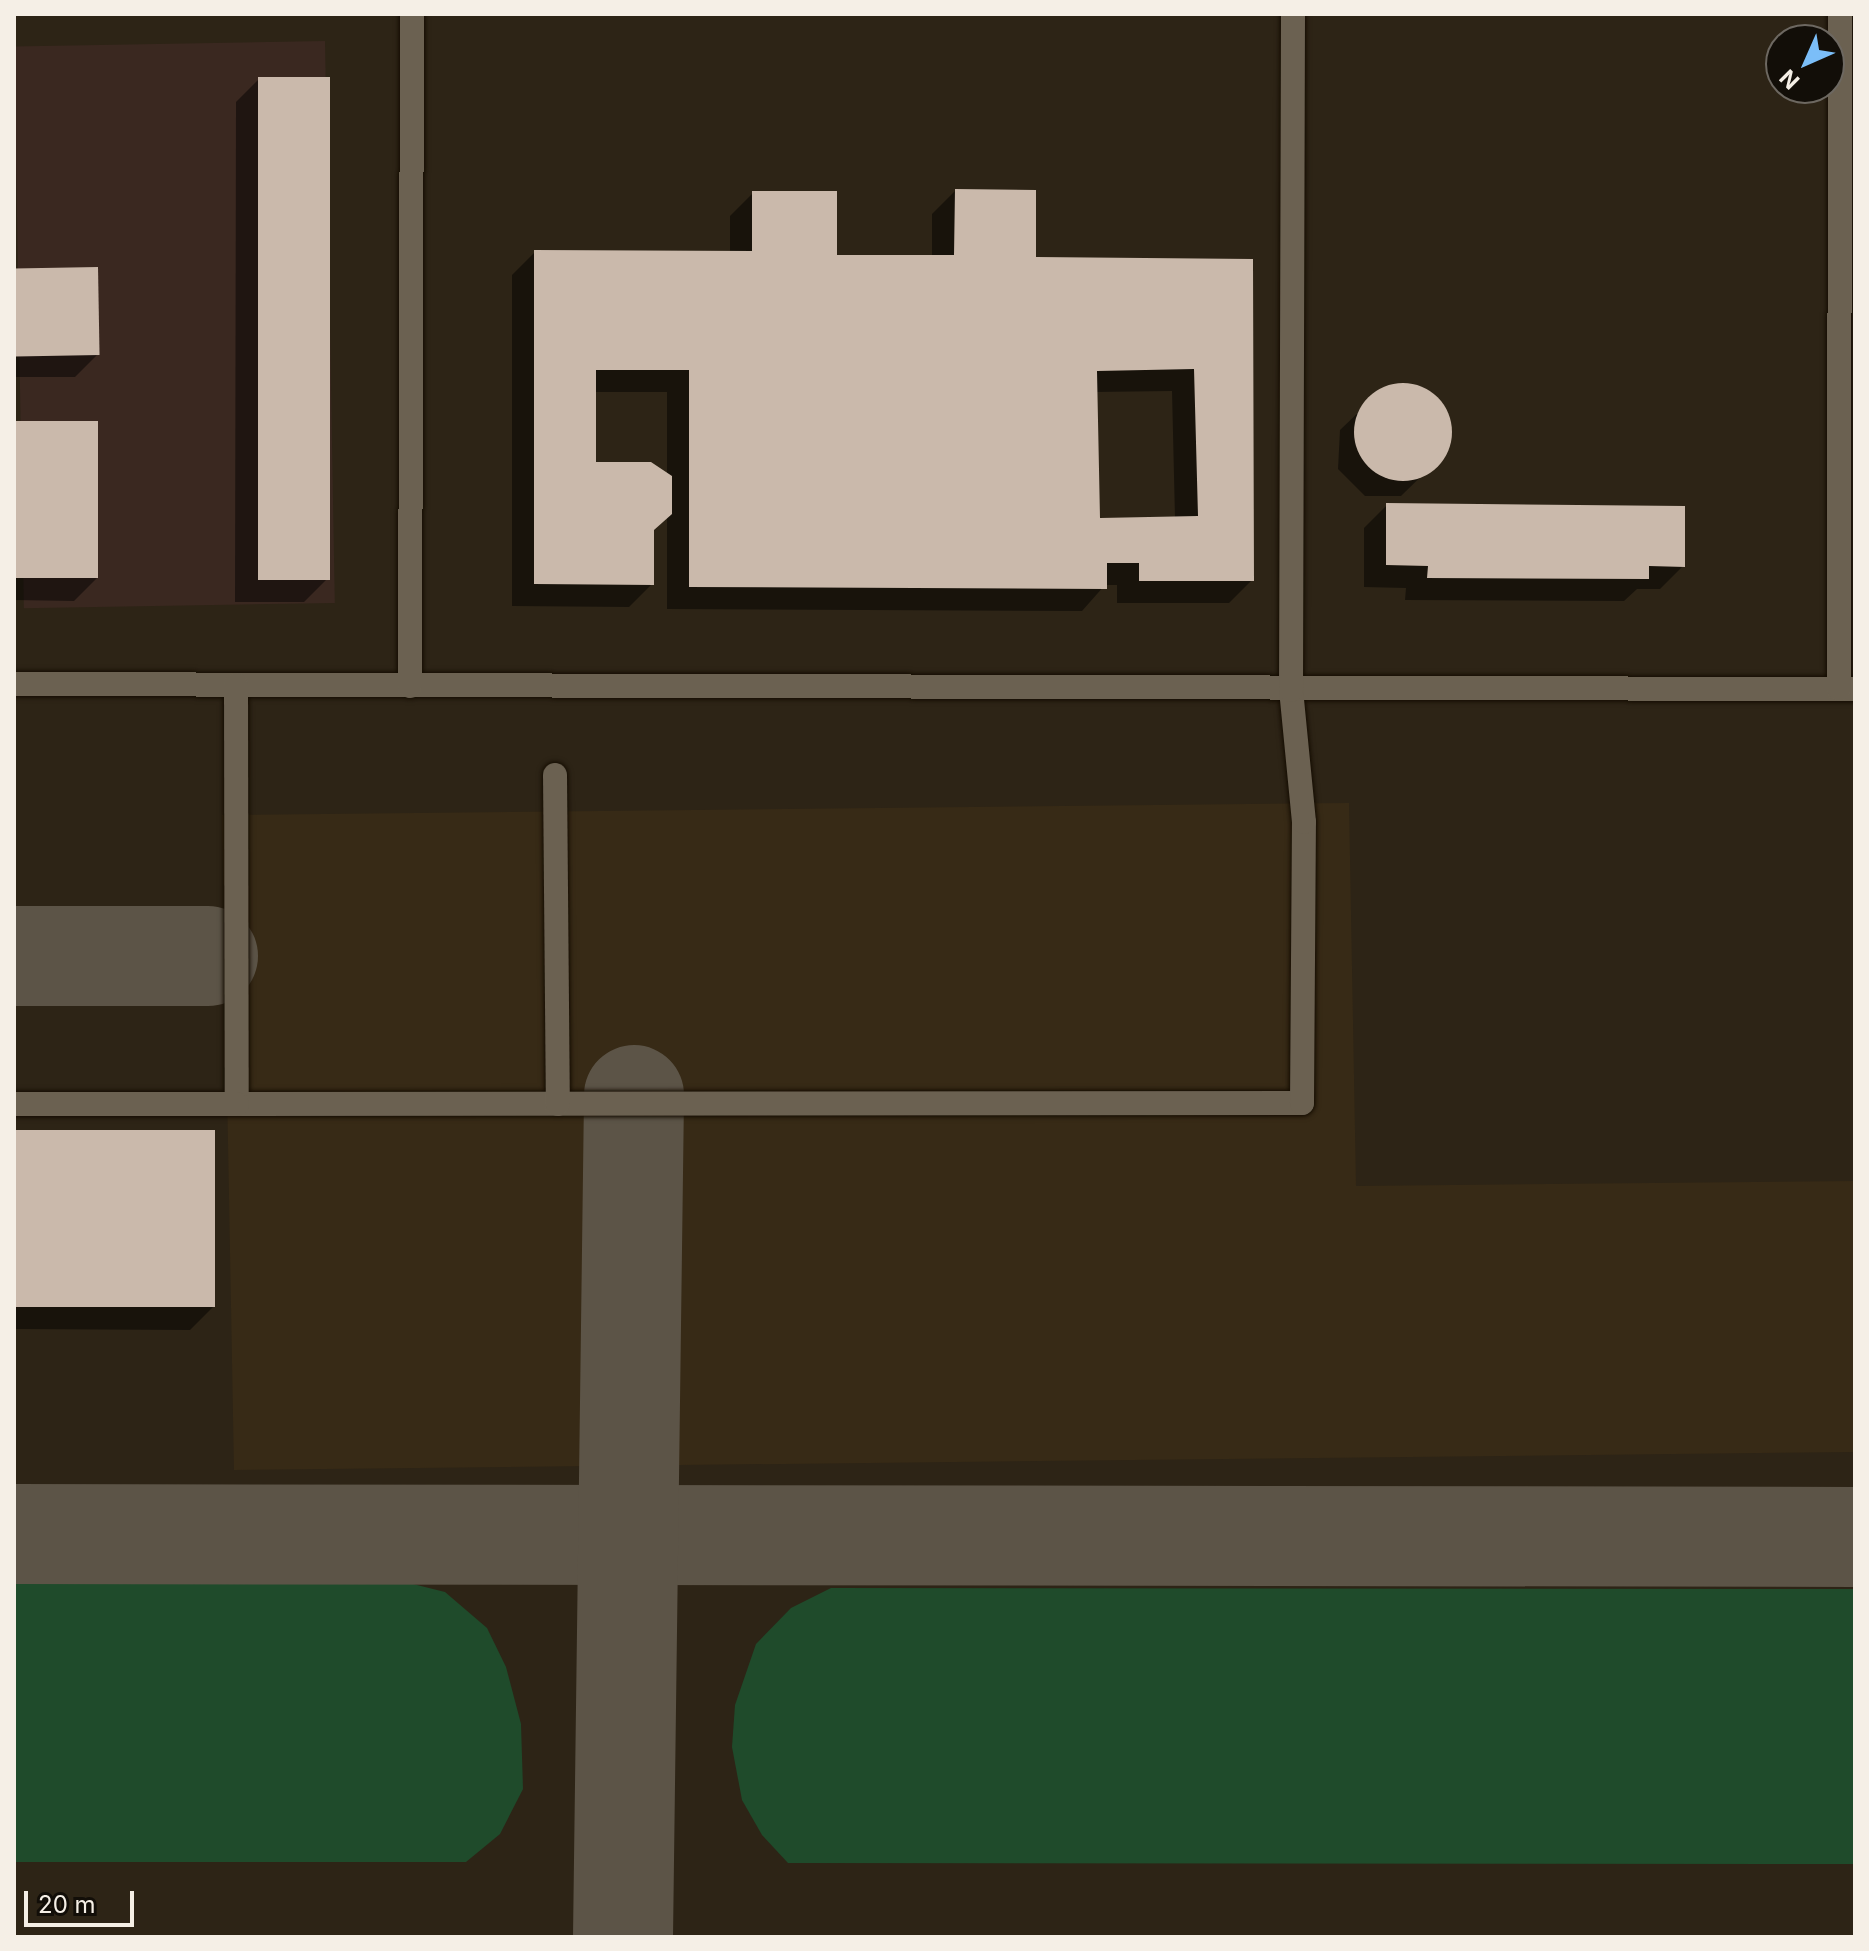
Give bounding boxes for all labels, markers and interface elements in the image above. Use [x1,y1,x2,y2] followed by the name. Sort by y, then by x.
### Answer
[1765,24,1845,104] north arrow
[1774,64,1805,95] text: N
[28,1875,138,1925] scale bar
[38,1890,96,1919] text: 20 m

